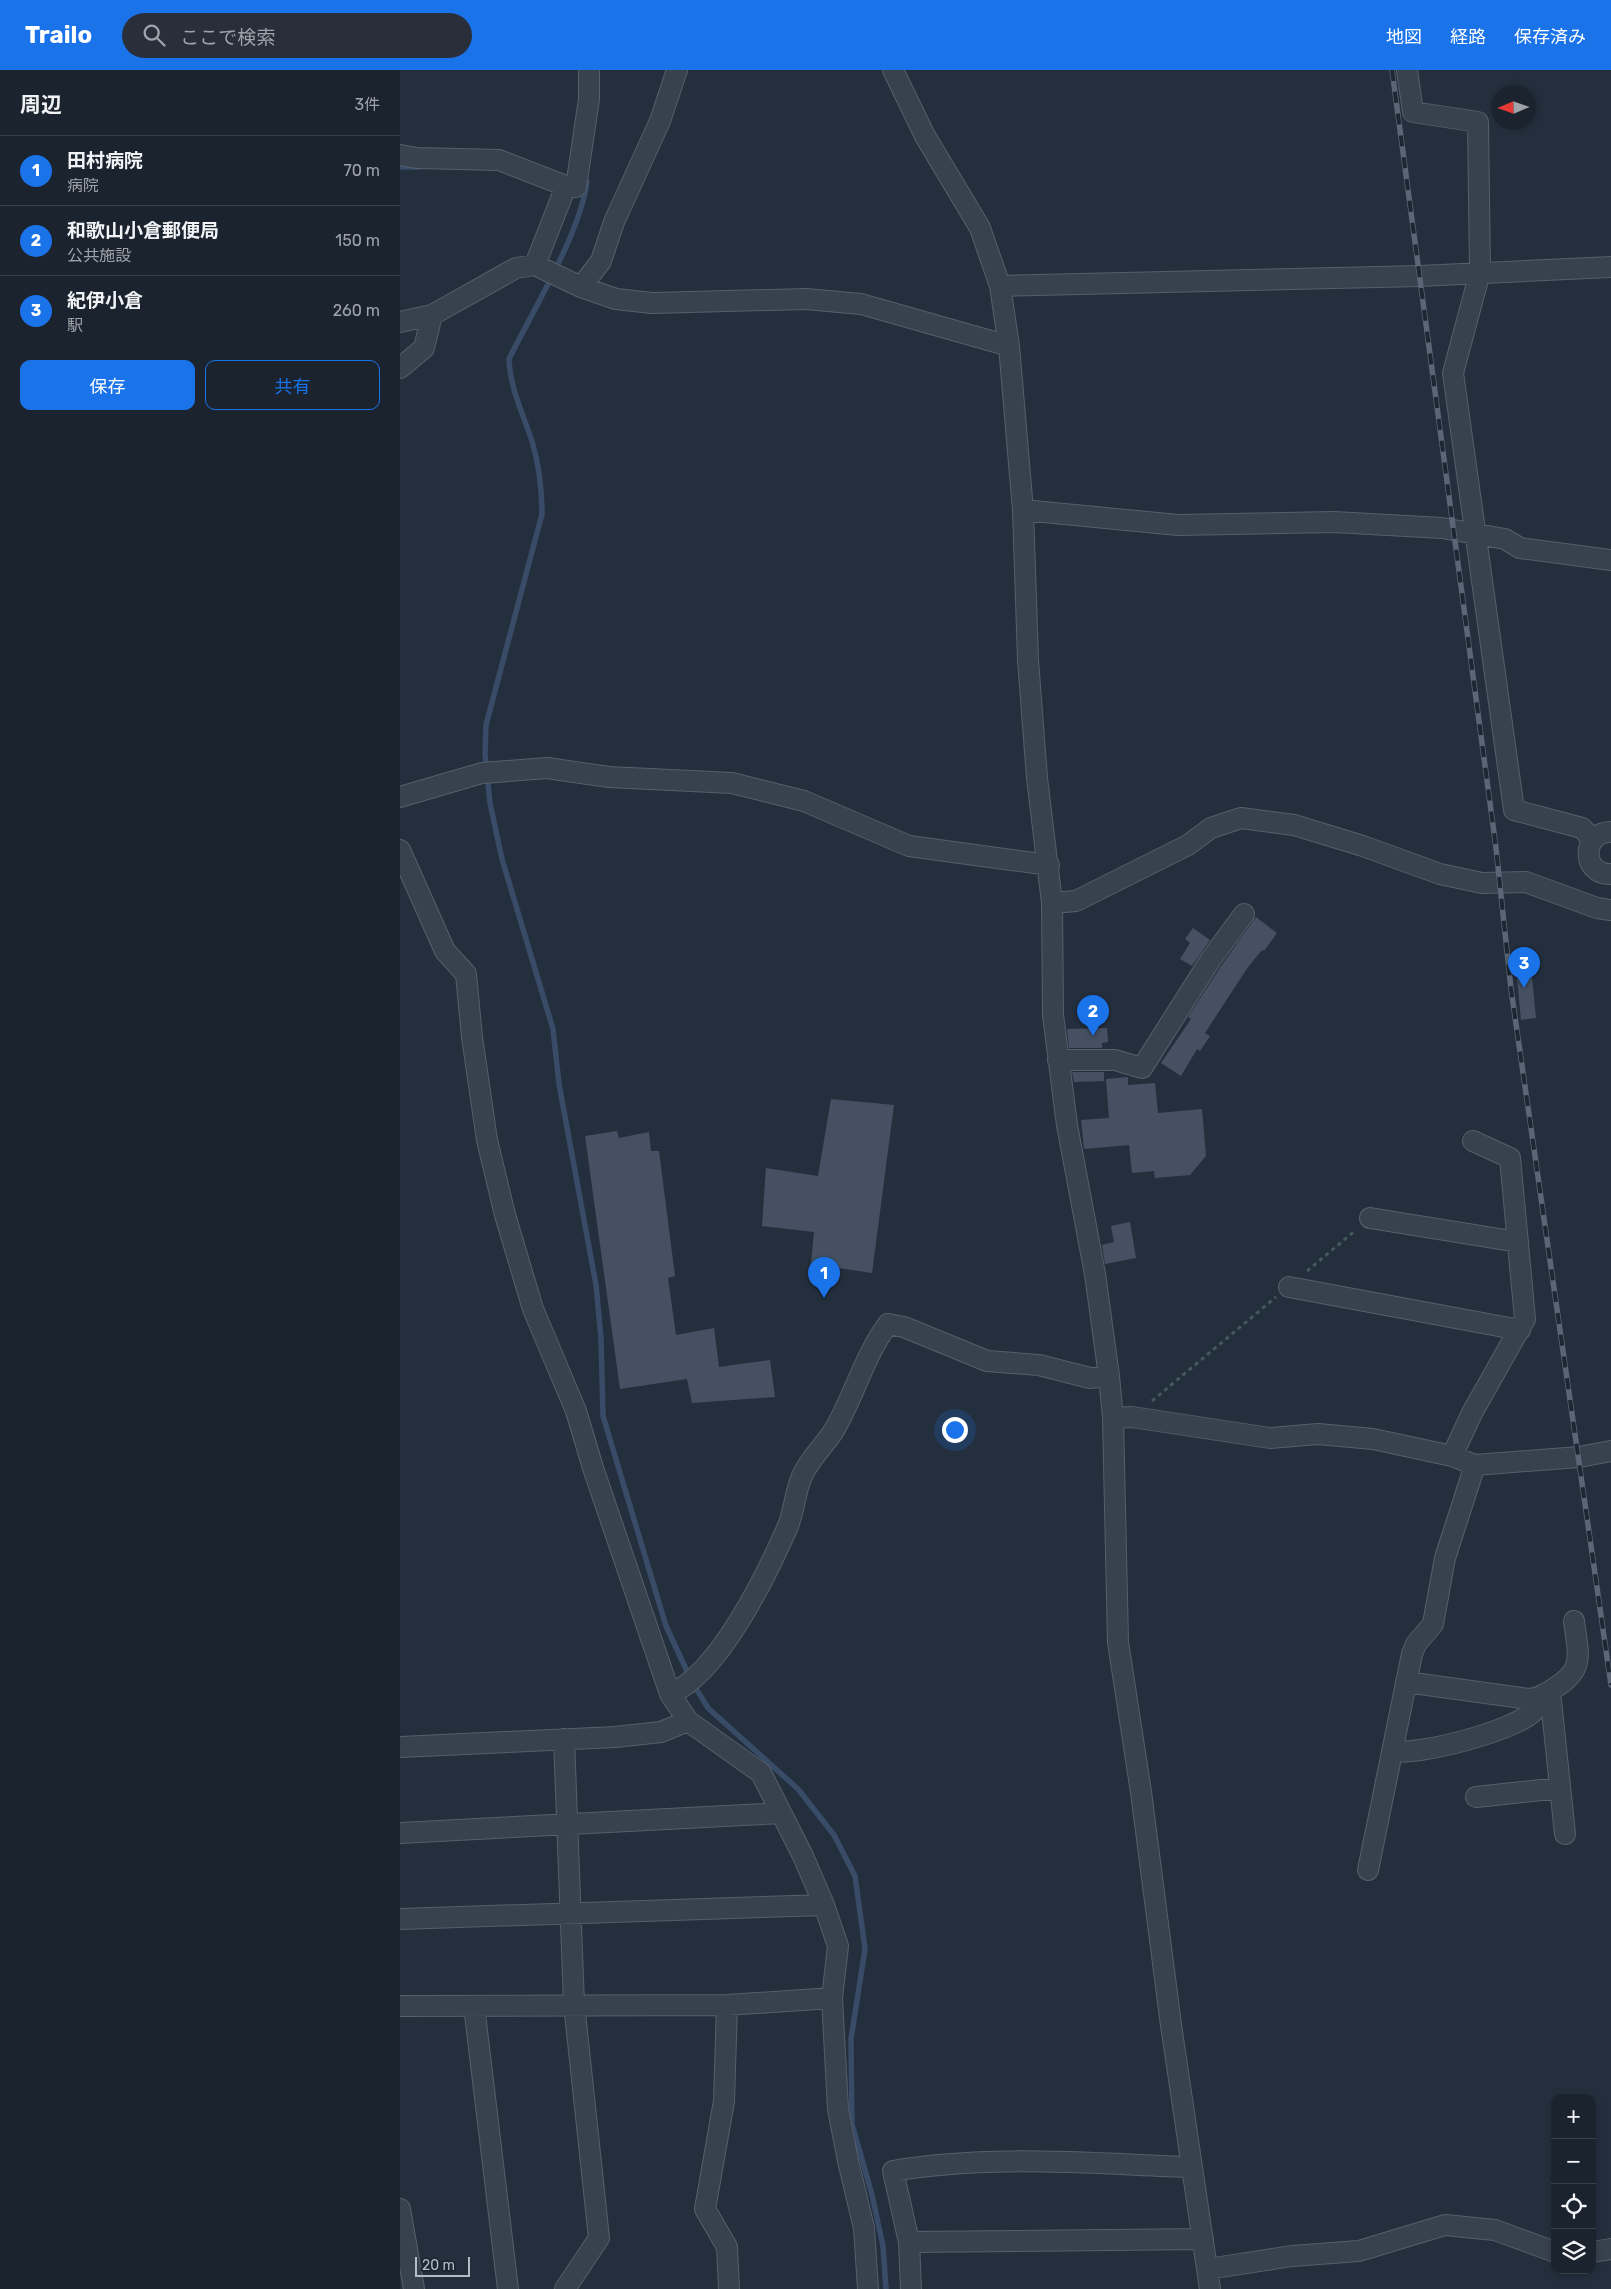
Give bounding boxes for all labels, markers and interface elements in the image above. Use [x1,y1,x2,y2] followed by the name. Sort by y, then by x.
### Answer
[122,13,472,58] search box
[25,21,92,49] text: Trailo
[140,21,168,49] icon: search
[180,26,275,49] text: ここで検索
[1386,26,1422,48] text: 地図
[1450,26,1486,48] text: 経路
[1514,26,1586,48] text: 保存済み
[1491,85,1536,130] north arrow
[20,92,62,117] text: 周辺
[354,95,380,114] text: 3件
[67,149,143,172] text: 田村病院
[32,161,40,180] text: 1
[343,161,380,180] text: 70 m
[67,176,99,195] text: 病院
[67,219,219,242] text: 和歌山小倉郵便局
[31,231,41,250] text: 2
[335,231,380,250] text: 150 m
[67,246,131,265] text: 公共施設
[67,289,143,312] text: 紀伊小倉
[31,301,41,320] text: 3
[333,301,380,320] text: 260 m
[67,316,83,335] text: 駅
[20,360,195,410] button: 保存
[205,360,380,410] button: 共有
[1508,947,1540,988] pin: 3
[1077,995,1109,1036] pin: 2
[808,1257,840,1298] pin: 1
[942,1417,968,1443] your location
[1551,2094,1596,2274] map controls
[1551,2094,1596,2139] button: +
[1551,2139,1596,2184] button: −
[1551,2184,1596,2229] button: locate
[1551,2229,1596,2274] button: layers
[415,2254,470,2277] scale bar
[422,2257,455,2274] text: 20 m

